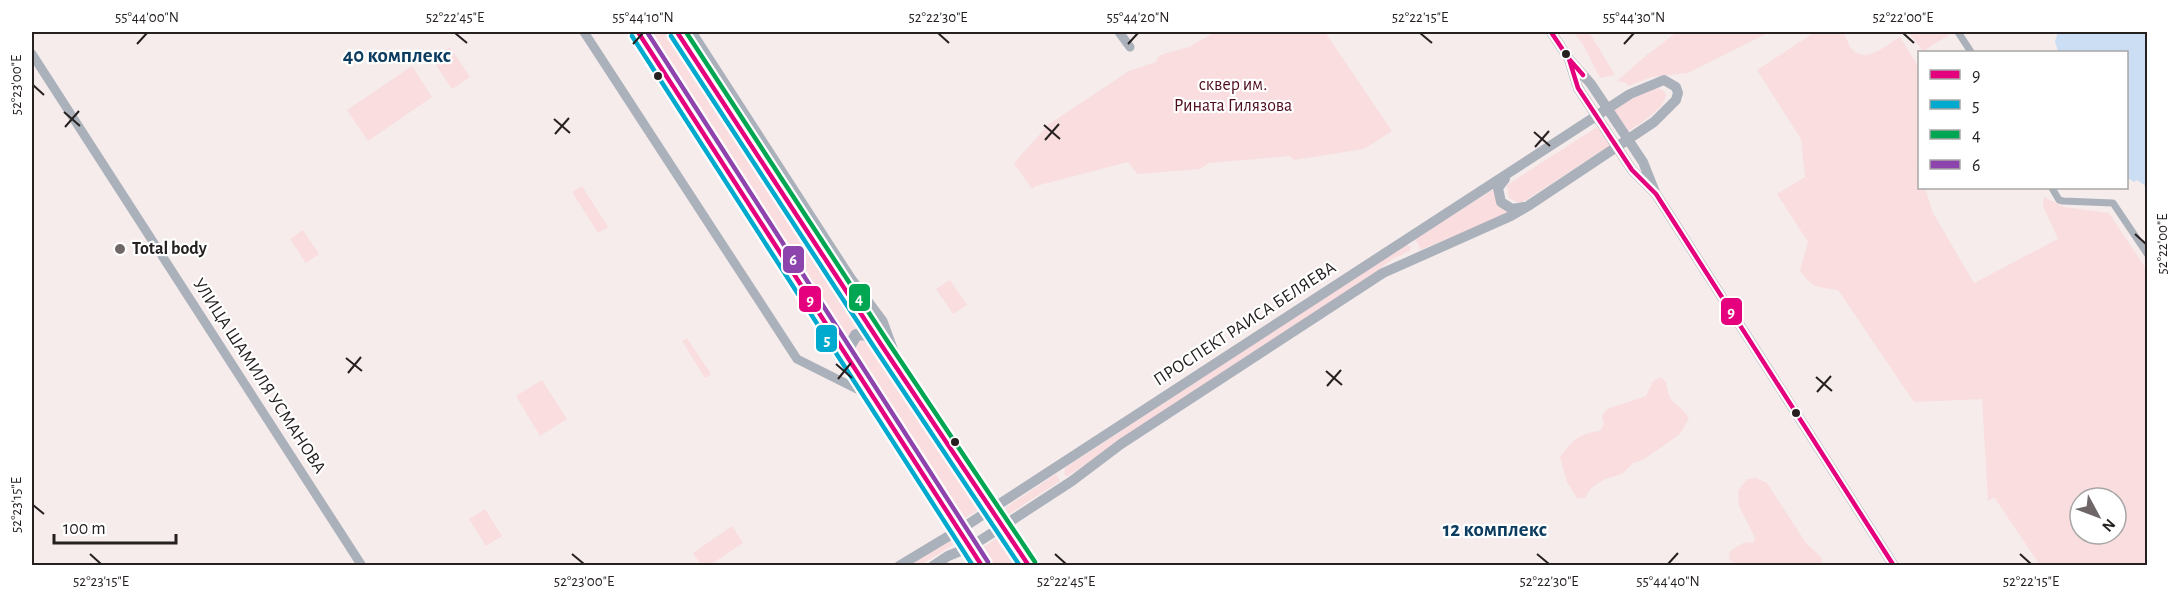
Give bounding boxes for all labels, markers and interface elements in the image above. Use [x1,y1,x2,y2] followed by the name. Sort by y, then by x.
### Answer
[115,10,179,25] text: 55°44'00"N
[426,10,484,25] text: 52°22'45"E
[612,10,674,25] text: 55°44'10"N
[908,10,968,25] text: 52°22'30"E
[1106,10,1170,25] text: 55°44'20"N
[1392,10,1448,25] text: 52°22'15"E
[1603,10,1665,25] text: 55°44'30"N
[1873,10,1933,25] text: 52°22'00"E
[343,45,451,66] district label: 40 комплекс
[1560,48,1572,60] unlabelled marker
[1918,51,2128,189] legend
[9,55,24,115] text: 52°23'00"E
[1972,67,1980,85] text: 9
[652,70,664,82] unlabelled marker
[1174,76,1292,115] park label: сквер им. Рината Гилязова
[1972,97,1980,115] text: 5
[1972,127,1981,145] text: 4
[1972,157,1980,175] text: 6
[2155,214,2170,274] text: 52°22'00"E
[132,240,208,258] place label: Total body
[113,242,127,256] marker: Total body
[782,245,805,274] line badge: 6
[789,252,797,268] text: 6
[1151,258,1340,390] street label: ПРОСПЕКТ РАИСА БЕЛЯЕВА
[189,275,329,477] street label: УЛИЦА ШАМИЛЯ УСМАНОВА
[848,283,871,312] line badge: 4
[798,285,822,313] line badge: 9
[855,291,863,307] text: 4
[806,292,814,308] text: 9
[1720,297,1743,326] line badge: 9
[1727,304,1735,320] text: 9
[815,324,838,353] line badge: 5
[824,332,831,348] text: 5
[1790,407,1802,419] unlabelled marker
[949,436,961,448] unlabelled marker
[9,477,24,533] text: 52°23'15"E
[2068,486,2128,546] north arrow
[54,507,176,545] scale bar
[2099,516,2118,535] text: N
[1443,519,1547,540] district label: 12 комплекс
[63,520,106,538] text: 100 m
[73,574,129,589] text: 52°23'15"E
[554,574,614,589] text: 52°23'00"E
[1037,574,1095,589] text: 52°22'45"E
[1519,574,1579,589] text: 52°22'30"E
[1636,574,1700,589] text: 55°44'40"N
[2003,574,2059,589] text: 52°22'15"E

